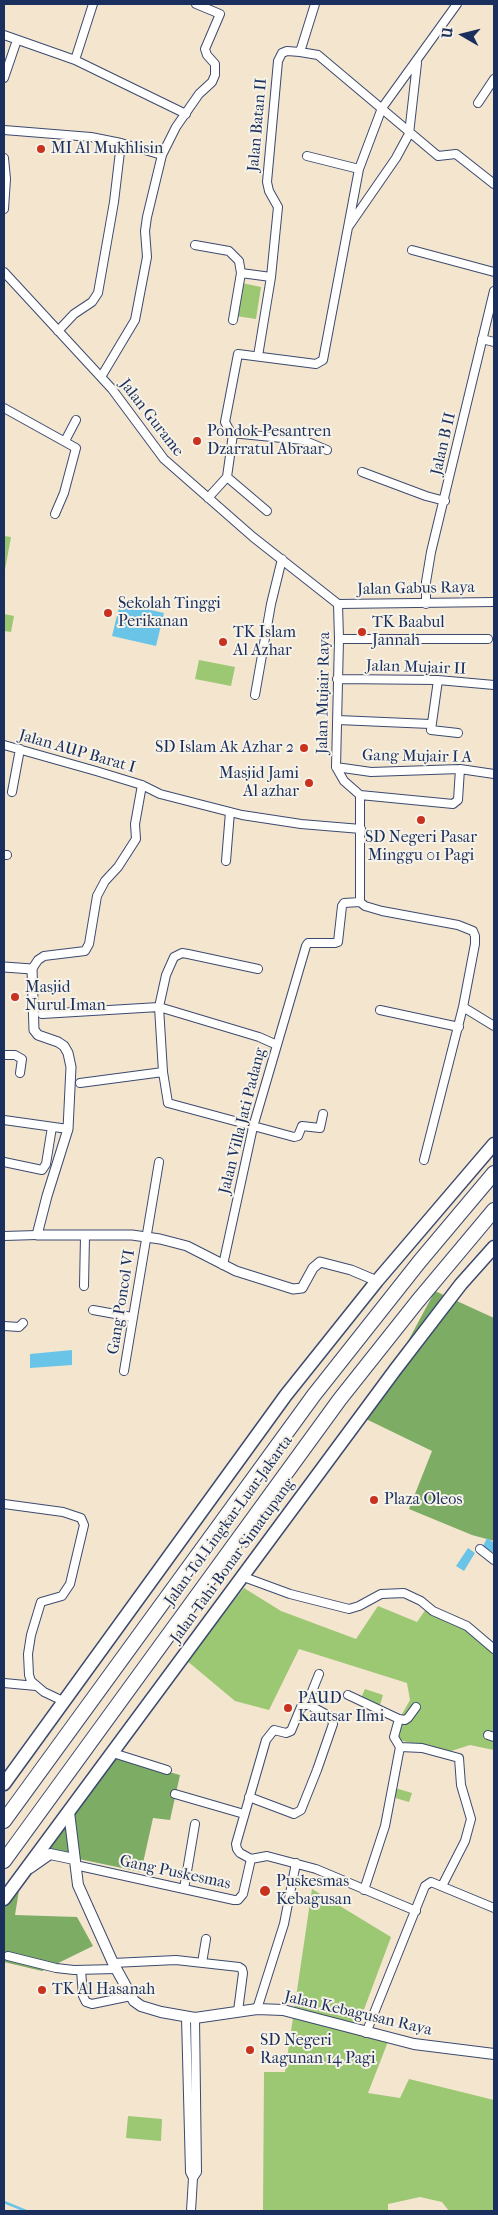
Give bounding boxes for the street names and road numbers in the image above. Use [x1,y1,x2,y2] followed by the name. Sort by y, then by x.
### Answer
[244,77,272,173] street label: Jalan Batan II
[115,375,187,461] street label: Jalan Gurame
[427,411,461,477] street label: Jalan B II
[357,578,475,600] street label: Jalan Gabus Raya
[313,632,335,754] street label: Jalan Mujair Raya
[366,657,466,679] street label: Jalan Mujair II
[16,726,138,778] street label: Jalan AUP Barat I
[362,746,472,768] street label: Gang Mujair I A
[216,1046,270,1196] street label: Jalan Villa Jati Padang
[104,1248,140,1356] street label: Gang Poncol VI
[161,1432,297,1610] street label: Jalan Tol Lingkar Luar Jakarta
[167,1475,299,1647] street label: Jalan Tahi Bonar Simatupang
[118,1852,232,1894] street label: Gang Puskesmas
[282,1988,434,2040] street label: Jalan Kebagusan Raya

